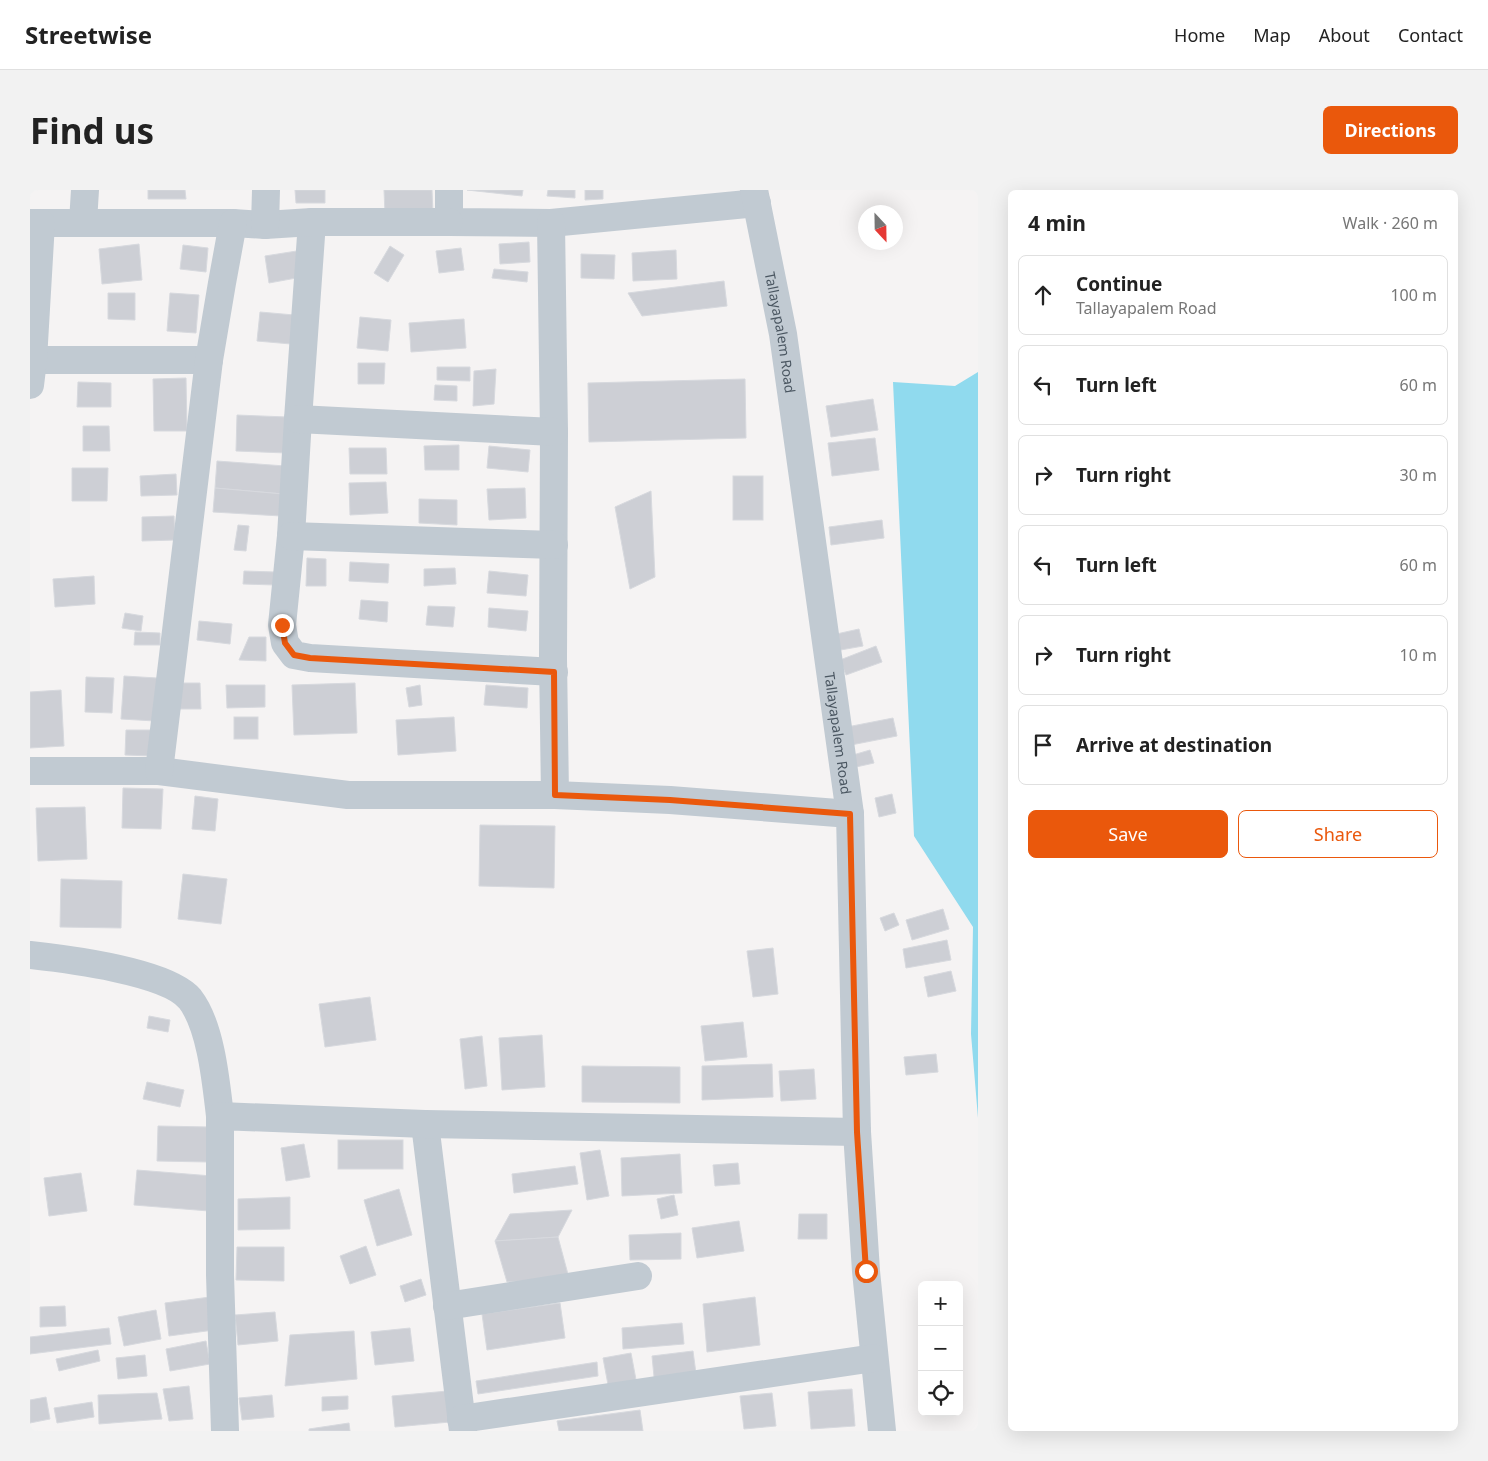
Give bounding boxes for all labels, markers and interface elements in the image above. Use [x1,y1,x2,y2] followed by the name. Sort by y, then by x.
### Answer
[25,18,152,51] text: Streetwise
[1174,23,1225,47] text: Home
[1253,23,1291,47] text: Map
[1319,23,1370,47] text: About
[1398,23,1463,47] text: Contact
[1323,106,1458,154] button: Directions
[30,107,154,154] text: Find us
[858,205,903,250] north arrow
[1028,209,1086,237] text: 4 min
[1343,212,1438,234] text: Walk · 260 m
[761,270,801,394] street label: Tallayapalem Road
[1076,271,1162,297] text: Continue
[1029,281,1057,309] icon: ahead
[1390,284,1437,306] text: 100 m
[1076,297,1217,319] text: Tallayapalem Road
[1029,371,1057,399] icon: left
[1076,372,1157,398] text: Turn left
[1400,374,1437,396] text: 60 m
[1029,461,1057,489] icon: right
[1076,462,1171,488] text: Turn right
[1400,464,1437,486] text: 30 m
[1029,551,1057,579] icon: left
[1076,552,1157,578] text: Turn left
[1400,554,1437,576] text: 60 m
[271,614,294,637] route end
[1029,641,1057,669] icon: right
[1076,642,1171,668] text: Turn right
[1400,644,1437,666] text: 10 m
[821,671,857,795] street label: Tallayapalem Road
[1029,731,1057,759] icon: arrive
[1076,732,1272,758] text: Arrive at destination
[1028,810,1228,858] button: Save
[1238,810,1438,858] button: Share
[855,1260,878,1283] route start
[918,1281,963,1416] map controls
[918,1281,963,1326] button: +
[918,1326,963,1371] button: −
[918,1371,963,1416] button: locate

